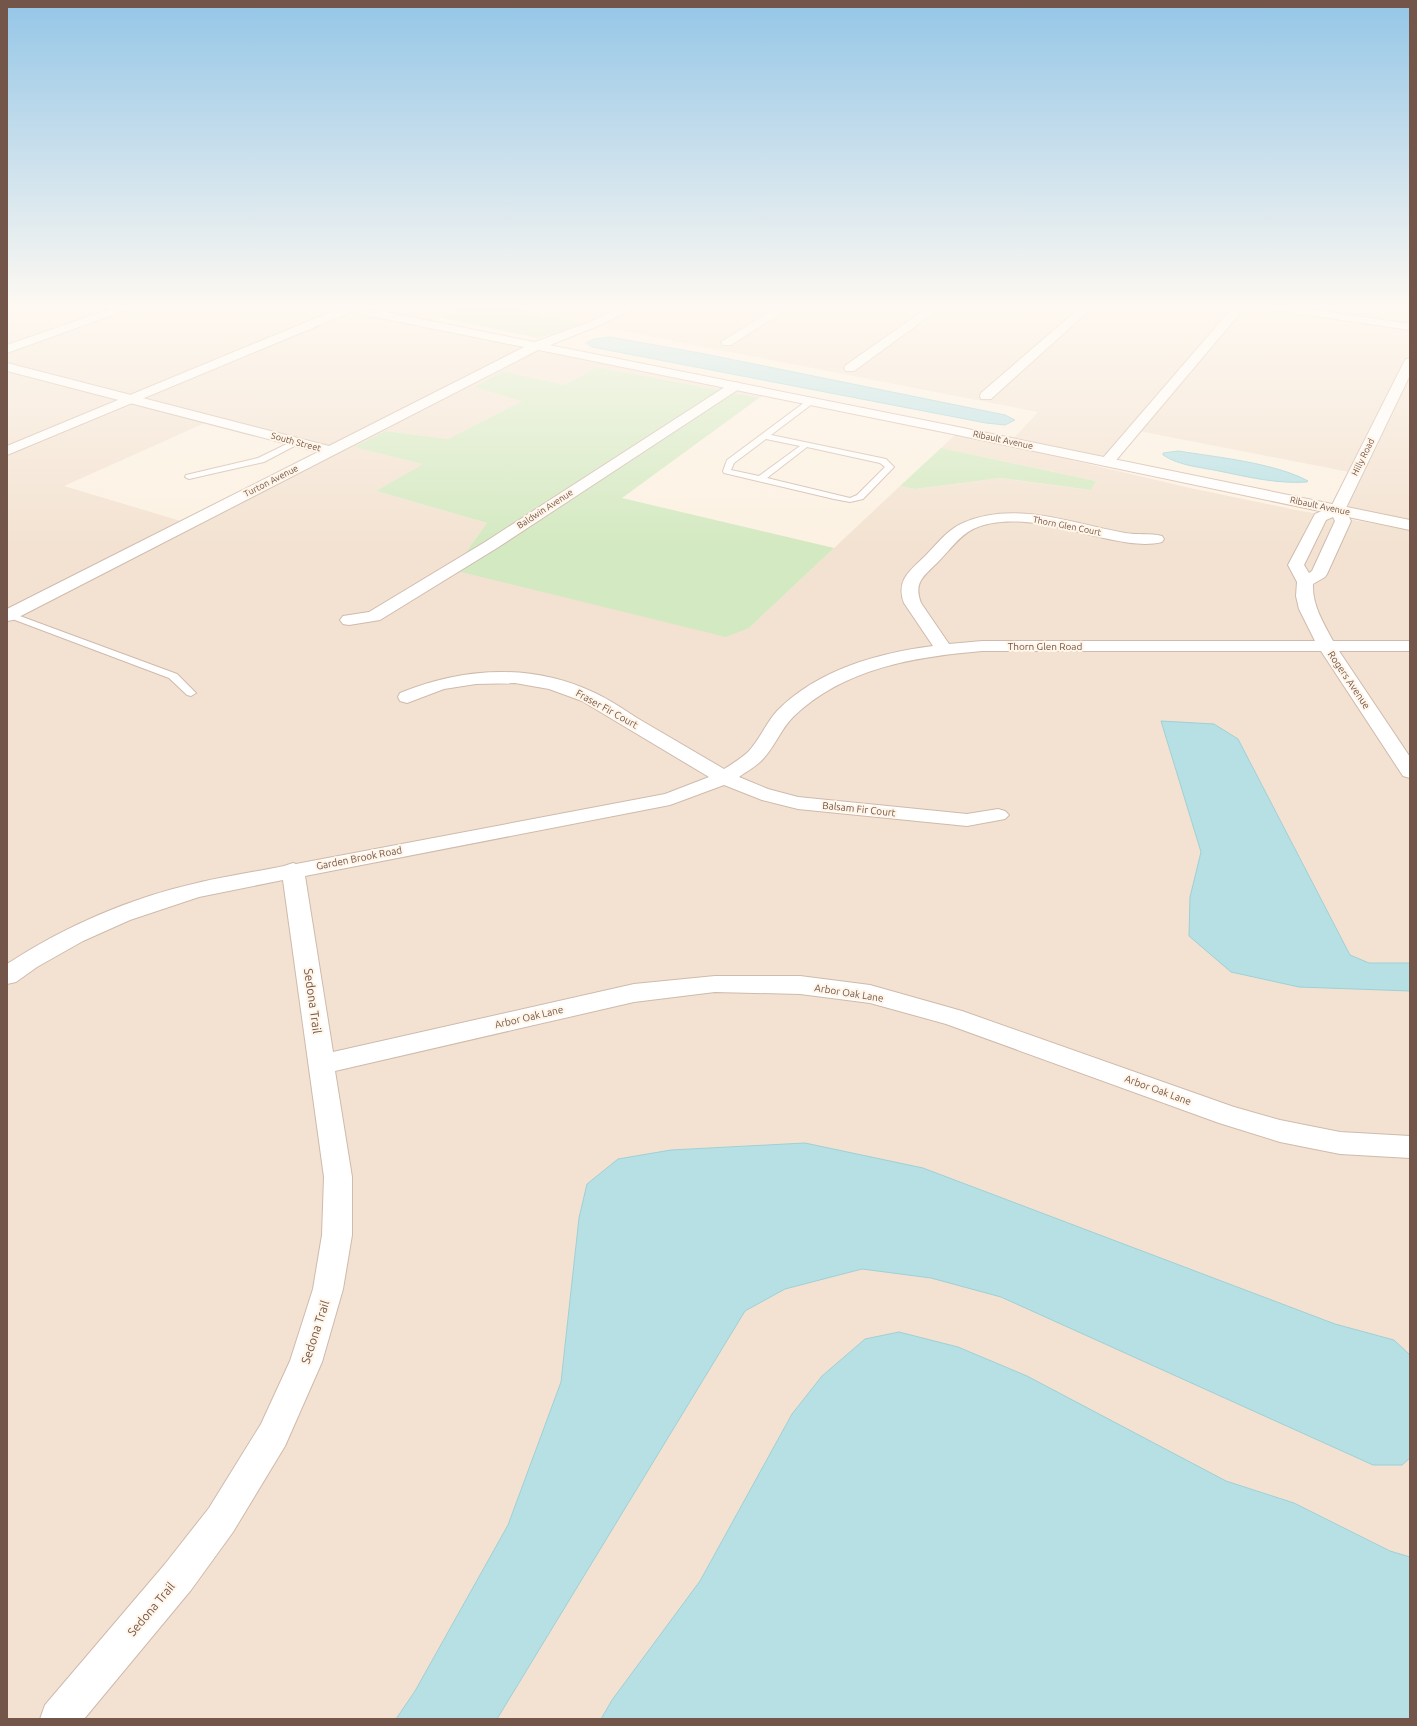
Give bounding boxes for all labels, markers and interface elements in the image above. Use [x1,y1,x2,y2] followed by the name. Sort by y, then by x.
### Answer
[972,429,1034,451] street label: Ribault Avenue
[270,431,322,454] street label: South Street
[1350,437,1376,477] street label: Hilly Road
[242,463,300,499] street label: Turton Avenue
[515,487,575,531] street label: Baldwin Avenue
[1289,495,1351,517] street label: Ribault Avenue
[1032,514,1102,538] street label: Thorn Glen Court
[1008,641,1083,652] street label: Thorn Glen Road
[1326,649,1372,711] street label: Rogers Avenue
[574,687,640,731] street label: Fraser Fir Court
[822,800,896,818] street label: Balsam Fir Court
[315,844,403,872] street label: Garden Brook Road
[302,968,324,1034] street label: Sedona Trail
[814,982,884,1004] street label: Arbor Oak Lane
[494,1004,564,1030] street label: Arbor Oak Lane
[1123,1073,1193,1107] street label: Arbor Oak Lane
[299,1299,331,1365] street label: Sedona Trail
[125,1580,177,1638] street label: Sedona Trail

